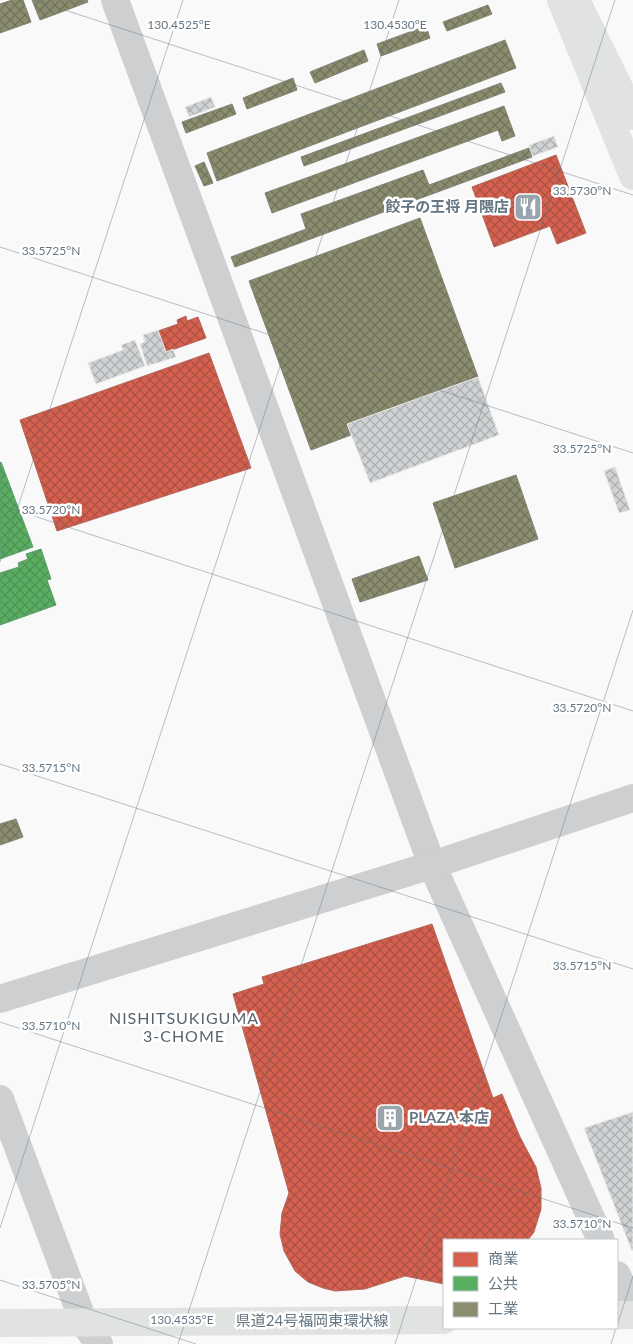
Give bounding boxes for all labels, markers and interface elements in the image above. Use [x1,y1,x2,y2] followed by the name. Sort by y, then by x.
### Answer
[147,17,211,32] text: 130.4525°E
[363,17,427,32] text: 130.4530°E
[553,183,611,198] text: 33.5730°N
[513,192,543,222] restaurant icon: 餃子の王将 月隈店
[385,197,509,215] place label: 餃子の王将 月隈店
[22,243,80,258] text: 33.5725°N
[553,441,611,456] text: 33.5725°N
[22,502,80,517] text: 33.5720°N
[553,700,611,715] text: 33.5720°N
[22,760,80,775] text: 33.5715°N
[553,958,611,973] text: 33.5715°N
[109,1008,259,1045] district label: NISHITSUKIGUMA 3-CHOME
[22,1018,80,1033] text: 33.5710°N
[375,1103,405,1133] building icon: PLAZA 本店
[409,1108,489,1126] place label: PLAZA 本店
[553,1216,611,1231] text: 33.5710°N
[443,1239,618,1329] legend
[488,1249,518,1267] text: 商業
[488,1274,518,1292] text: 公共
[22,1277,80,1292] text: 33.5705°N
[488,1299,518,1317] text: 工業
[236,1311,388,1329] street label: 県道24号福岡東環状線
[150,1312,214,1327] text: 130.4535°E

